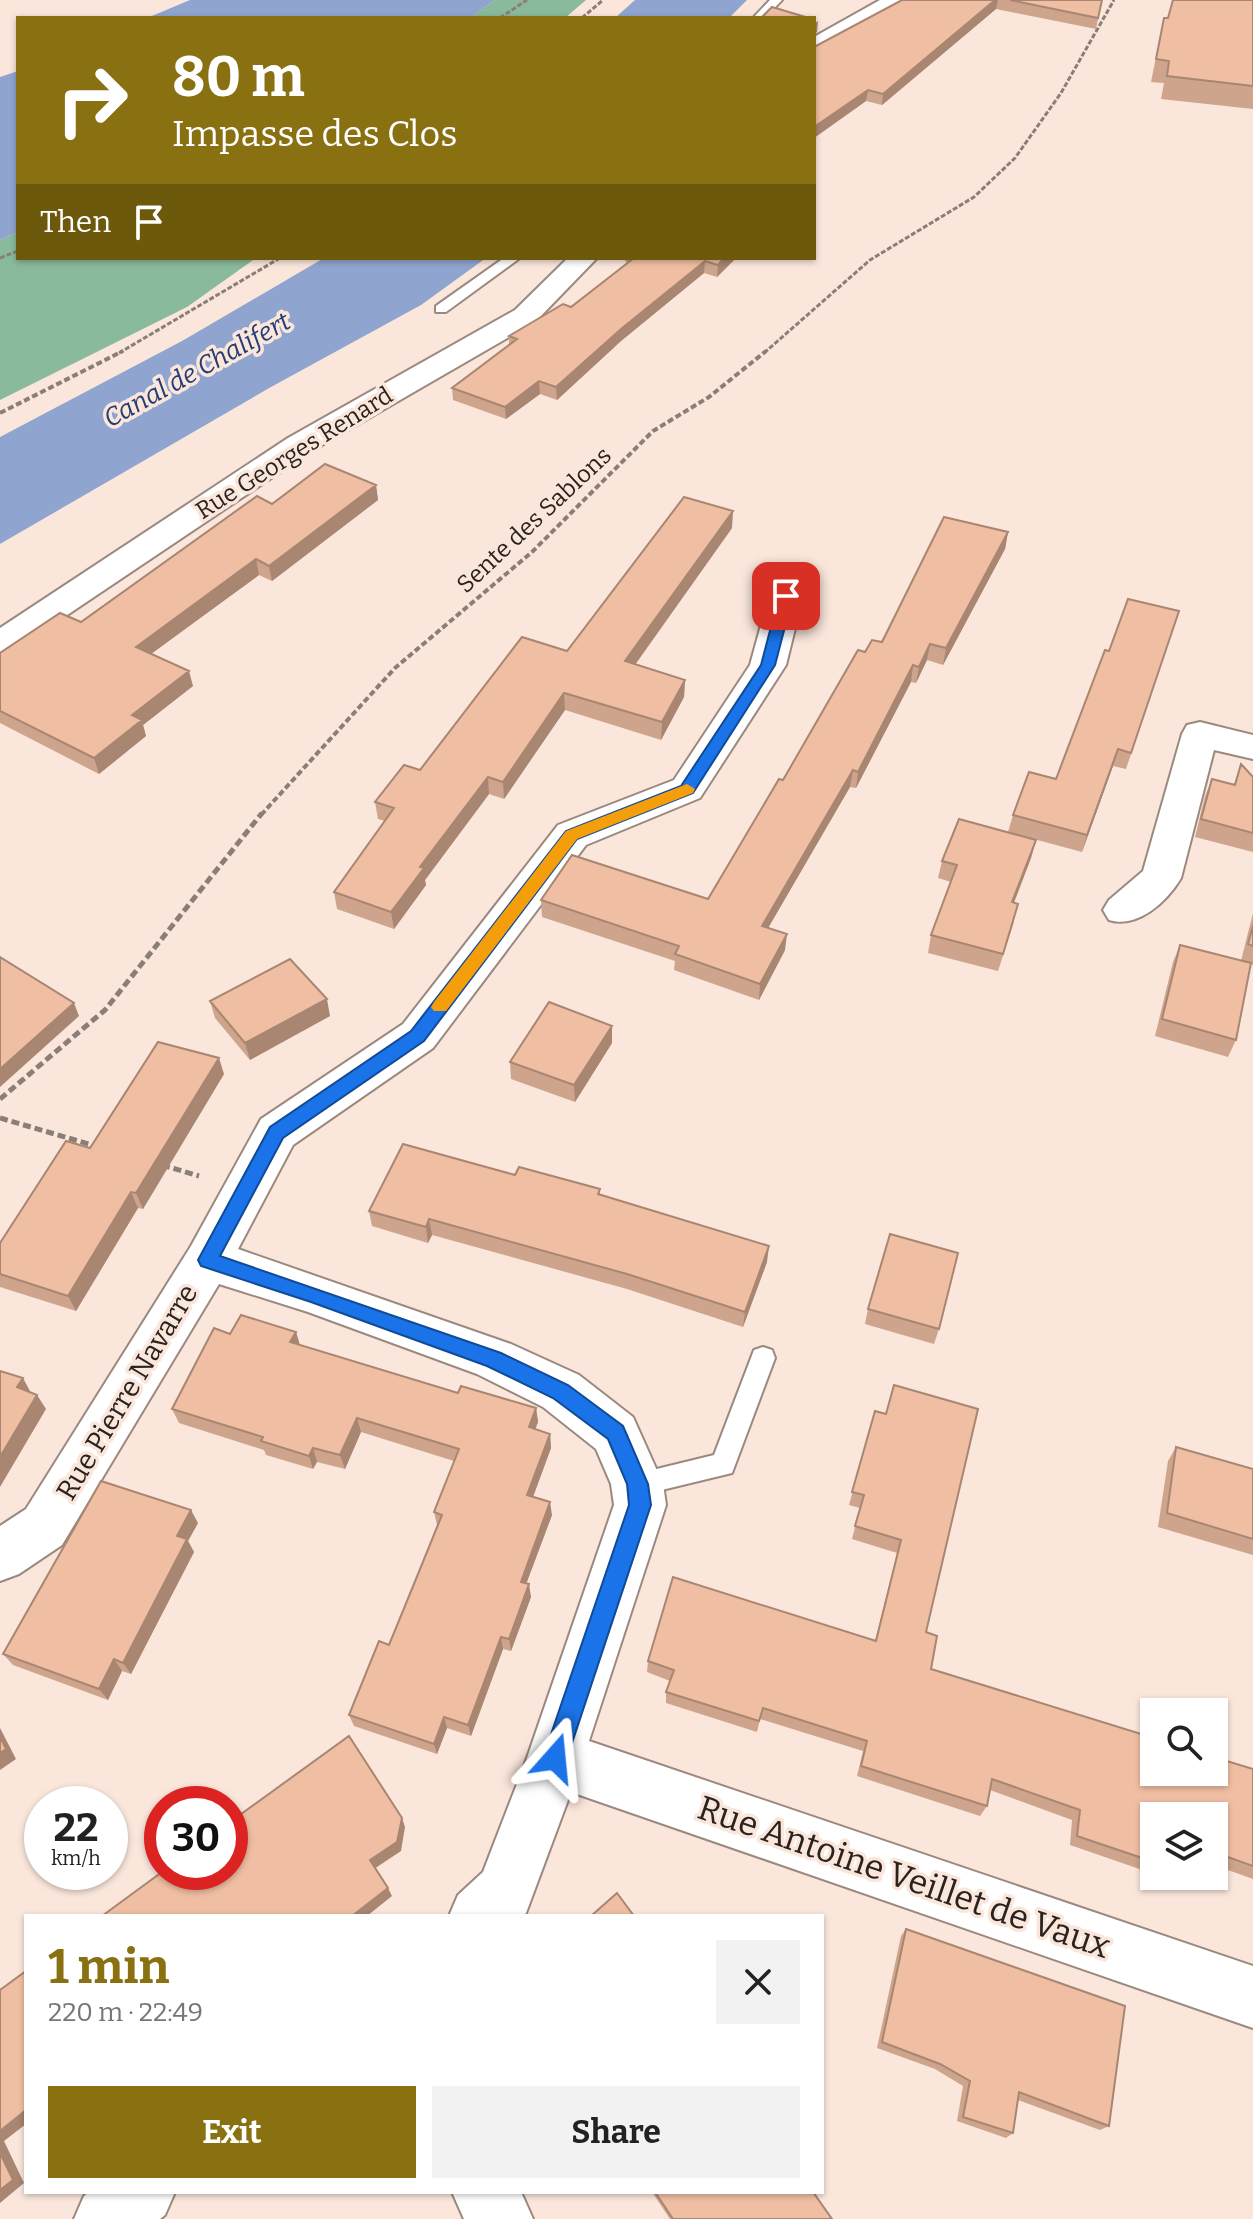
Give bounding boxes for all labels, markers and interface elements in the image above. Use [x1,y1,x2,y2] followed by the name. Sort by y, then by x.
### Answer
[172,44,305,111] text: 80 m
[40,48,144,152] icon: right
[172,112,457,156] text: Impasse des Clos
[127,200,171,244] icon: arrive
[40,204,111,240] text: Then
[98,306,296,434] water label: Canal de Chalifert
[191,381,397,525] street label: Rue Georges Renard
[451,441,617,599] street label: Sente des Sablons
[752,562,820,630] pin
[764,574,808,618] icon: arrive
[50,1278,204,1506] street label: Rue Pierre Navarre
[1140,1698,1228,1890] map controls
[1140,1698,1228,1786] button: search
[513,1716,597,1800] position arrow
[144,1786,248,1890] speed limit sign: 30
[692,1787,1116,1967] street label: Rue Antoine Veillet de Vaux
[1140,1802,1228,1890] button: layers
[53,1804,99,1852] text: 22
[51,1846,101,1870] text: km/h
[48,1938,169,1996] text: 1 min
[716,1940,800,2024] button: close
[48,1997,203,2028] text: 220 m · 22:49
[48,2086,416,2178] button: Exit
[432,2086,800,2178] button: Share

